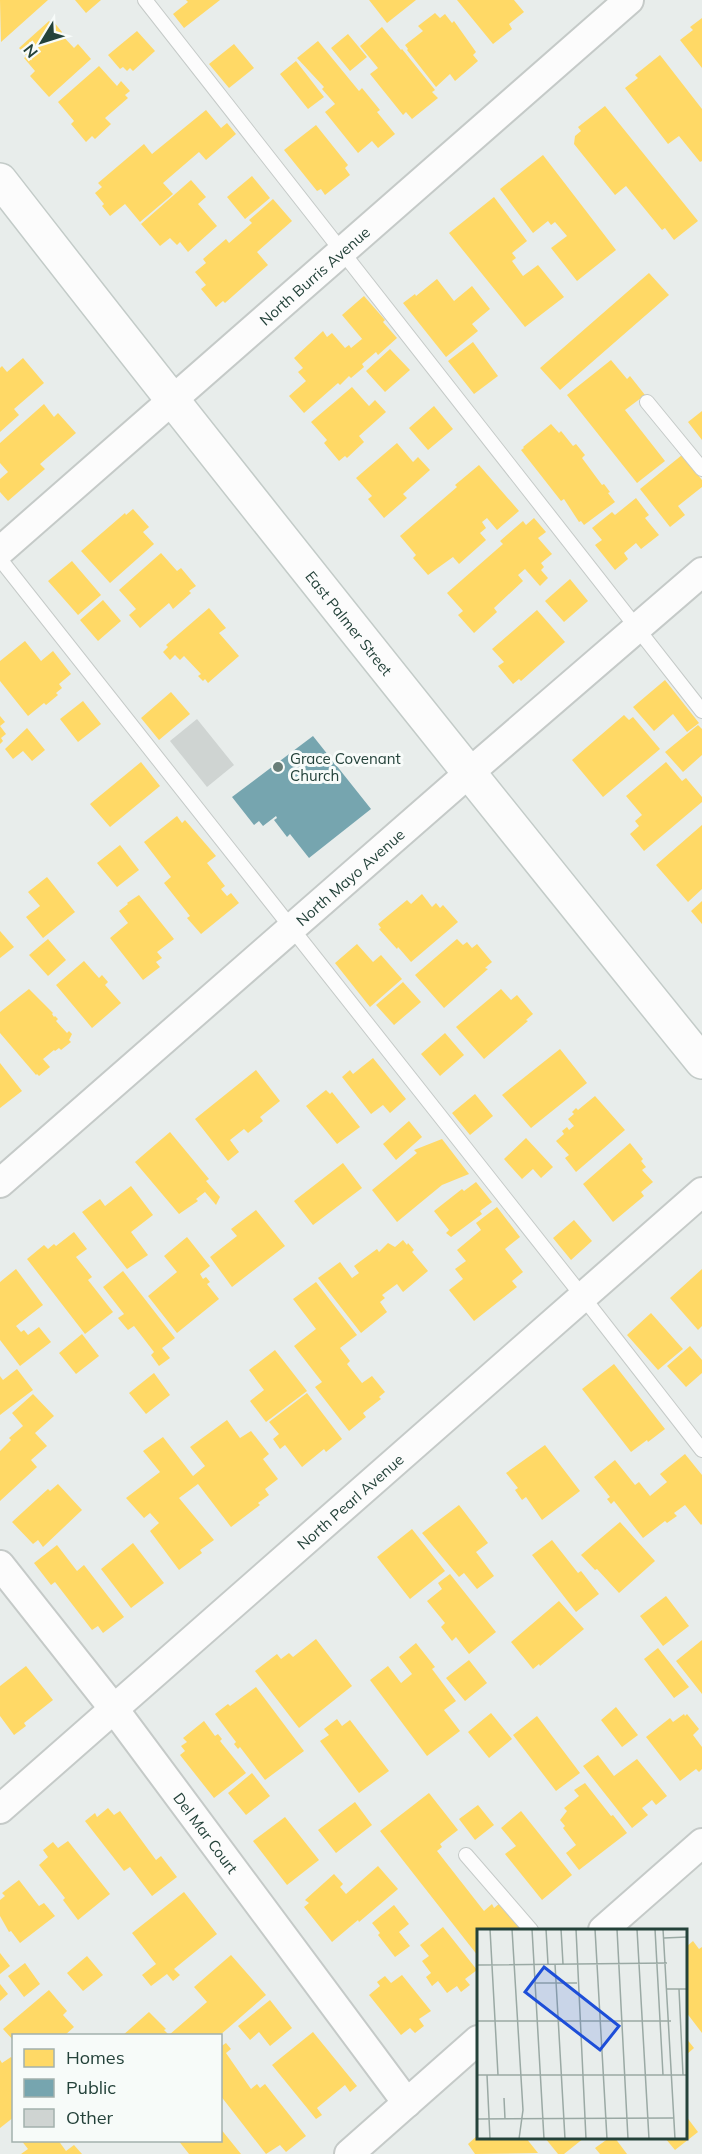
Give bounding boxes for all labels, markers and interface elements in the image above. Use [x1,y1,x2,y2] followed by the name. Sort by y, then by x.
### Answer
[12,12,72,72] north arrow
[19,40,42,62] text: N
[255,222,374,329] street label: North Burris Avenue
[302,567,397,679] street label: East Palmer Street
[290,749,401,785] place label: Grace Covenant Church
[271,760,285,774] marker: Grace Covenant Church
[292,824,408,930] street label: North Mayo Avenue
[293,1449,407,1553] street label: North Pearl Avenue
[170,1789,242,1877] street label: Del Mar Court
[477,1929,687,2139] inset map
[12,2034,222,2142] legend
[66,2046,125,2069] text: Homes
[66,2076,116,2099] text: Public
[66,2106,114,2129] text: Other

